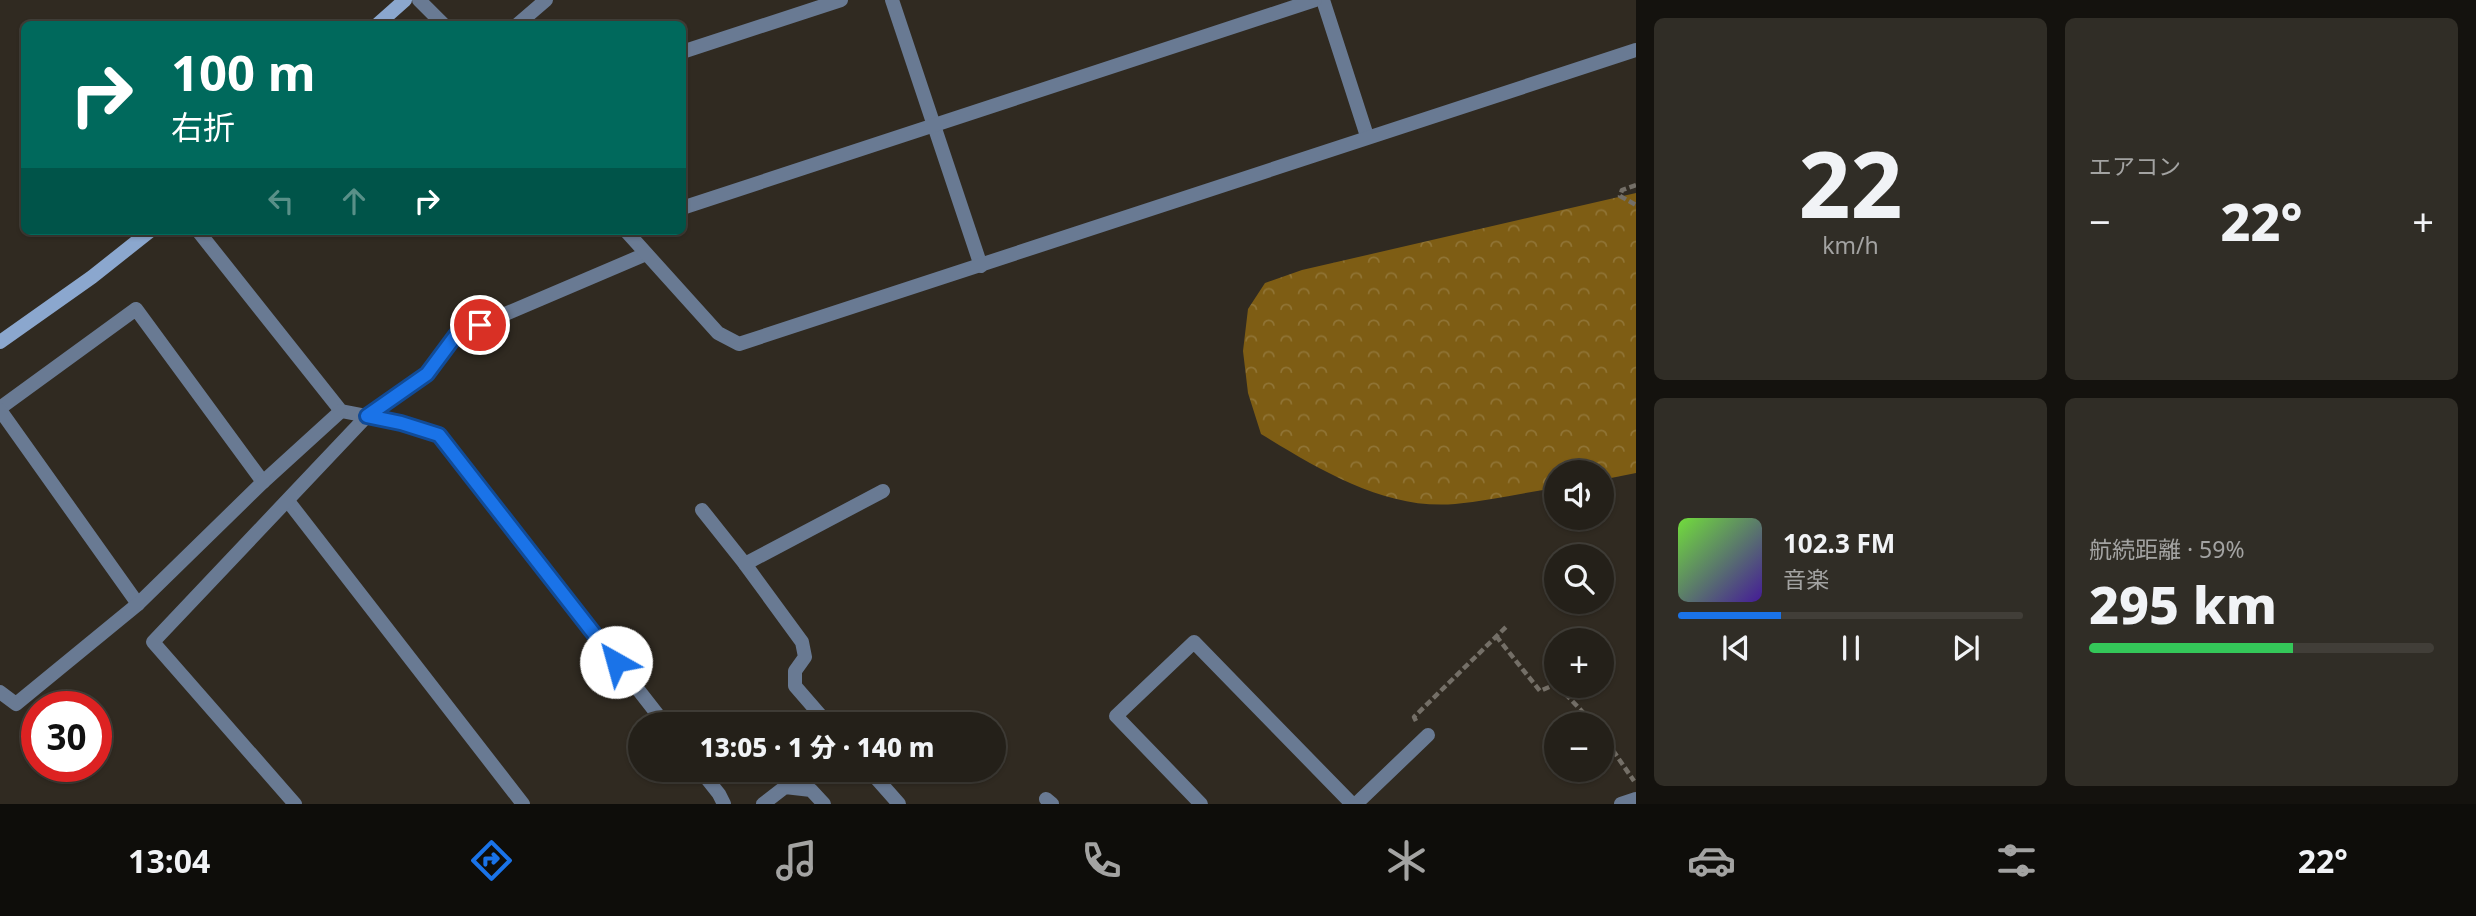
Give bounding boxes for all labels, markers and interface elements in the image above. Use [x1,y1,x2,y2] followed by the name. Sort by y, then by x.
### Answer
[171,39,316,105] text: 100 m
[56,49,147,140] icon: right
[171,105,235,148] text: 右折
[1798,121,1903,245] text: 22
[2089,150,2181,182] text: エアコン
[262,182,300,220] icon: left
[335,182,373,220] icon: ahead
[408,182,446,220] icon: right
[2220,185,2303,256] text: 22°
[2089,195,2111,247] text: −
[2412,195,2434,247] text: +
[1822,229,1879,261] text: km/h
[450,295,510,355] pin
[461,306,499,344] icon: arrive
[1544,460,1614,782] map controls
[1544,460,1614,530] button: sound
[1783,525,1895,561] text: 102.3 FM
[2089,533,2245,565] text: 航続距離 · 59%
[1544,544,1614,614] button: search
[1783,563,1829,595] text: 音楽
[2089,568,2277,639] text: 295 km
[579,625,653,699] position arrow
[1544,628,1614,698] button: +
[1717,629,1755,667] icon: previous
[1832,629,1870,667] icon: pause
[1947,629,1985,667] icon: next
[21,691,112,782] speed limit sign: 30
[1544,712,1614,782] button: −
[700,729,934,765] text: 13:05 · 1 分 · 140 m
[467,836,516,885] icon: directions
[772,836,821,885] icon: music
[1077,836,1126,885] icon: phone
[1382,836,1431,885] icon: climate
[1687,836,1736,885] icon: car
[1992,836,2041,885] icon: filters
[128,839,210,882] text: 13:04
[2298,839,2348,882] text: 22°

